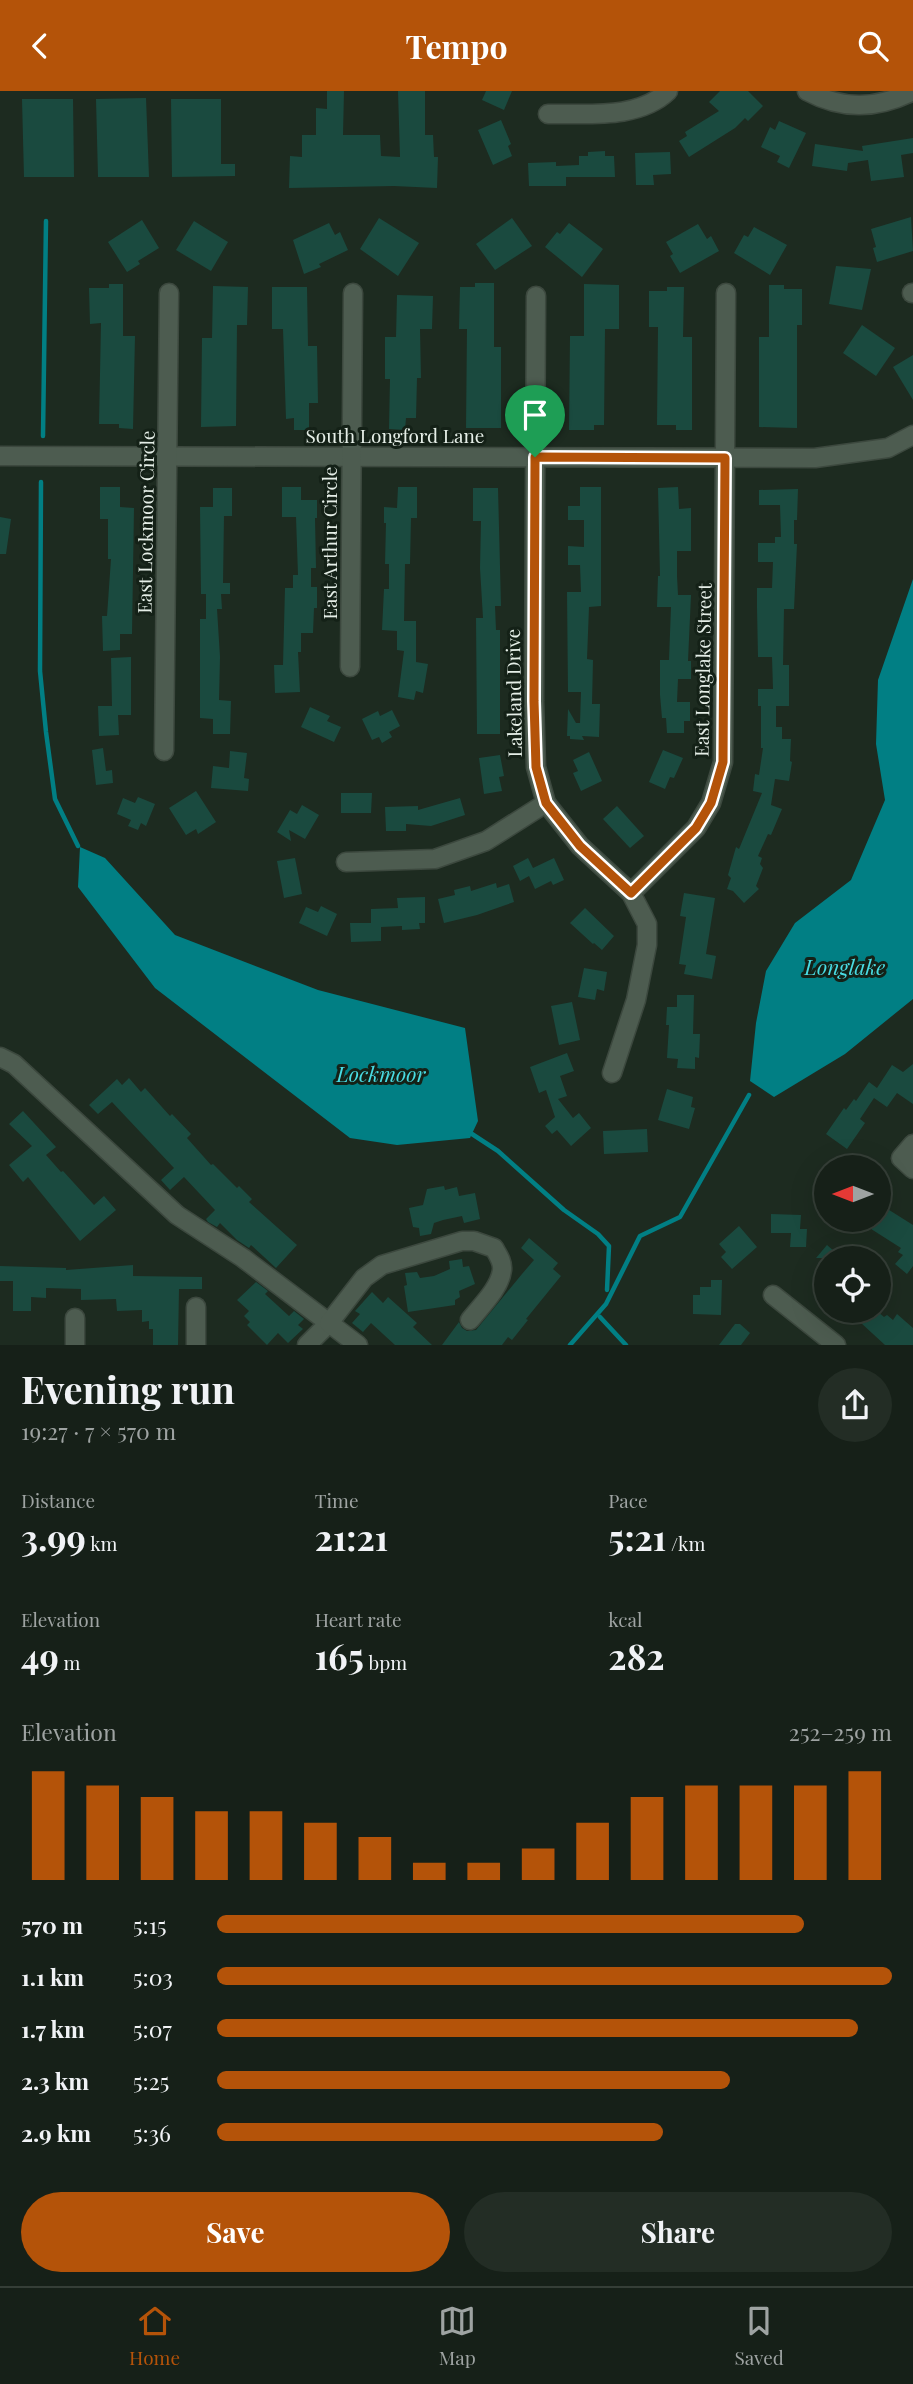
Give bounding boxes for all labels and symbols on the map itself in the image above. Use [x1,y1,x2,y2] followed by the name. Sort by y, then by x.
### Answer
[505,385,565,457] pin
[306,422,484,448] street label: South Longford Lane
[130,430,160,614] street label: East Lockmoor Circle
[316,467,342,619] street label: East Arthur Circle
[687,583,717,757] street label: East Longlake Street
[499,628,527,758] street label: Lakeland Drive
[804,952,885,980] water label: Longlake
[336,1059,426,1087] water label: Lockmoor
[814,1155,891,1232] north arrow

